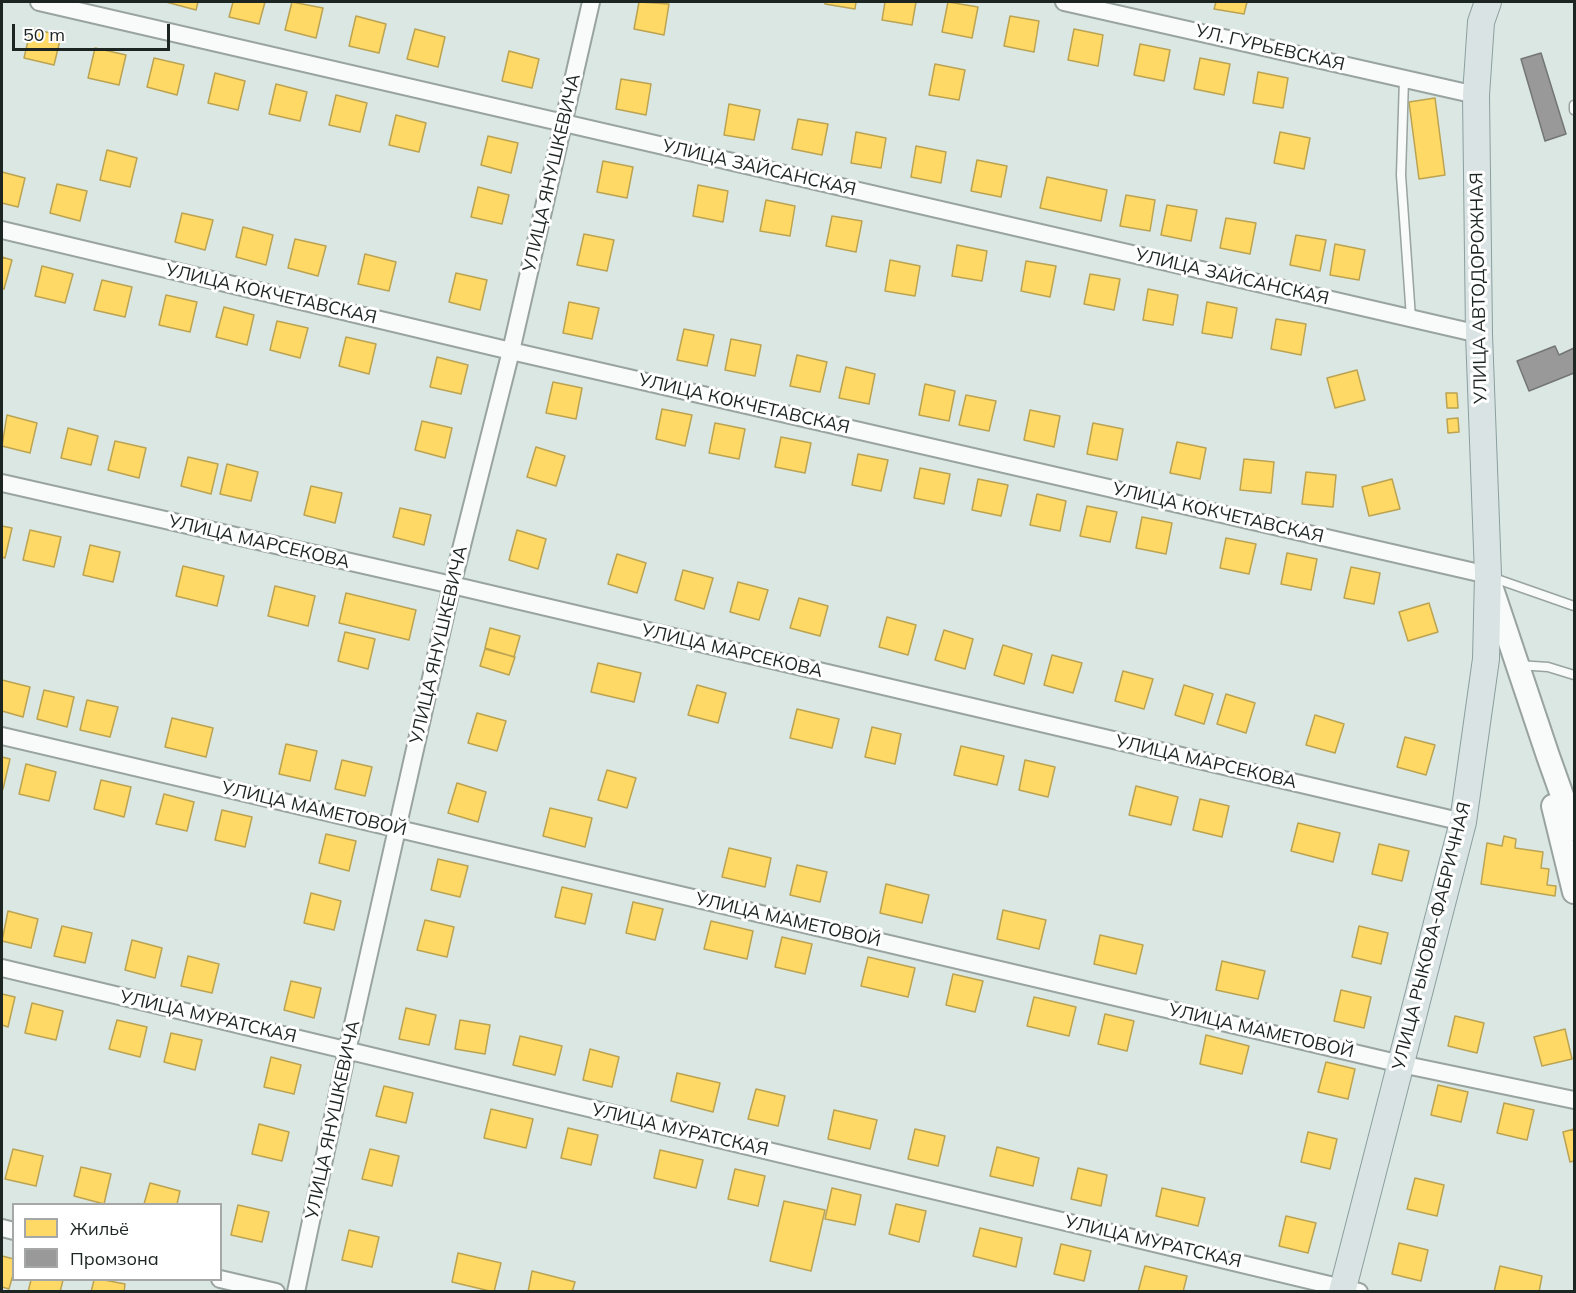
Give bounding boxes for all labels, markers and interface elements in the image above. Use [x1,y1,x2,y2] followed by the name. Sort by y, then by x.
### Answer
[15,12,172,50] scale bar
[1193,20,1347,76] street label: УЛ. ГУРЬЕВСКАЯ
[23,23,65,46] text: 50 m
[519,72,585,274] street label: УЛИЦА ЯНУШКЕВИЧА
[660,135,858,201] street label: УЛИЦА ЗАЙСАНСКАЯ
[1466,172,1492,404] street label: УЛИЦА АВТОДОРОЖНАЯ
[1133,244,1331,310] street label: УЛИЦА ЗАЙСАНСКАЯ
[163,259,379,329] street label: УЛИЦА КОКЧЕТАВСКАЯ
[636,369,852,439] street label: УЛИЦА КОКЧЕТАВСКАЯ
[1110,478,1326,548] street label: УЛИЦА КОКЧЕТАВСКАЯ
[166,511,352,573] street label: УЛИЦА МАРСЕКОВА
[406,544,472,746] street label: УЛИЦА ЯНУШКЕВИЧА
[639,620,825,682] street label: УЛИЦА МАРСЕКОВА
[1113,731,1299,793] street label: УЛИЦА МАРСЕКОВА
[219,777,409,841] street label: УЛИЦА МАМЕТОВОЙ
[1388,800,1476,1072] street label: УЛИЦА РЫКОВА-ФАБРИЧНАЯ
[693,888,883,952] street label: УЛИЦА МАМЕТОВОЙ
[118,986,298,1048] street label: УЛИЦА МУРАТСКАЯ
[1166,999,1356,1063] street label: УЛИЦА МАМЕТОВОЙ
[301,1019,365,1221] street label: УЛИЦА ЯНУШКЕВИЧА
[590,1099,770,1161] street label: УЛИЦА МУРАТСКАЯ
[12,1203,222,1281] legend
[1063,1211,1243,1273] street label: УЛИЦА МУРАТСКАЯ
[70,1217,129,1240] text: Жильё
[70,1247,159,1270] text: Промзона

